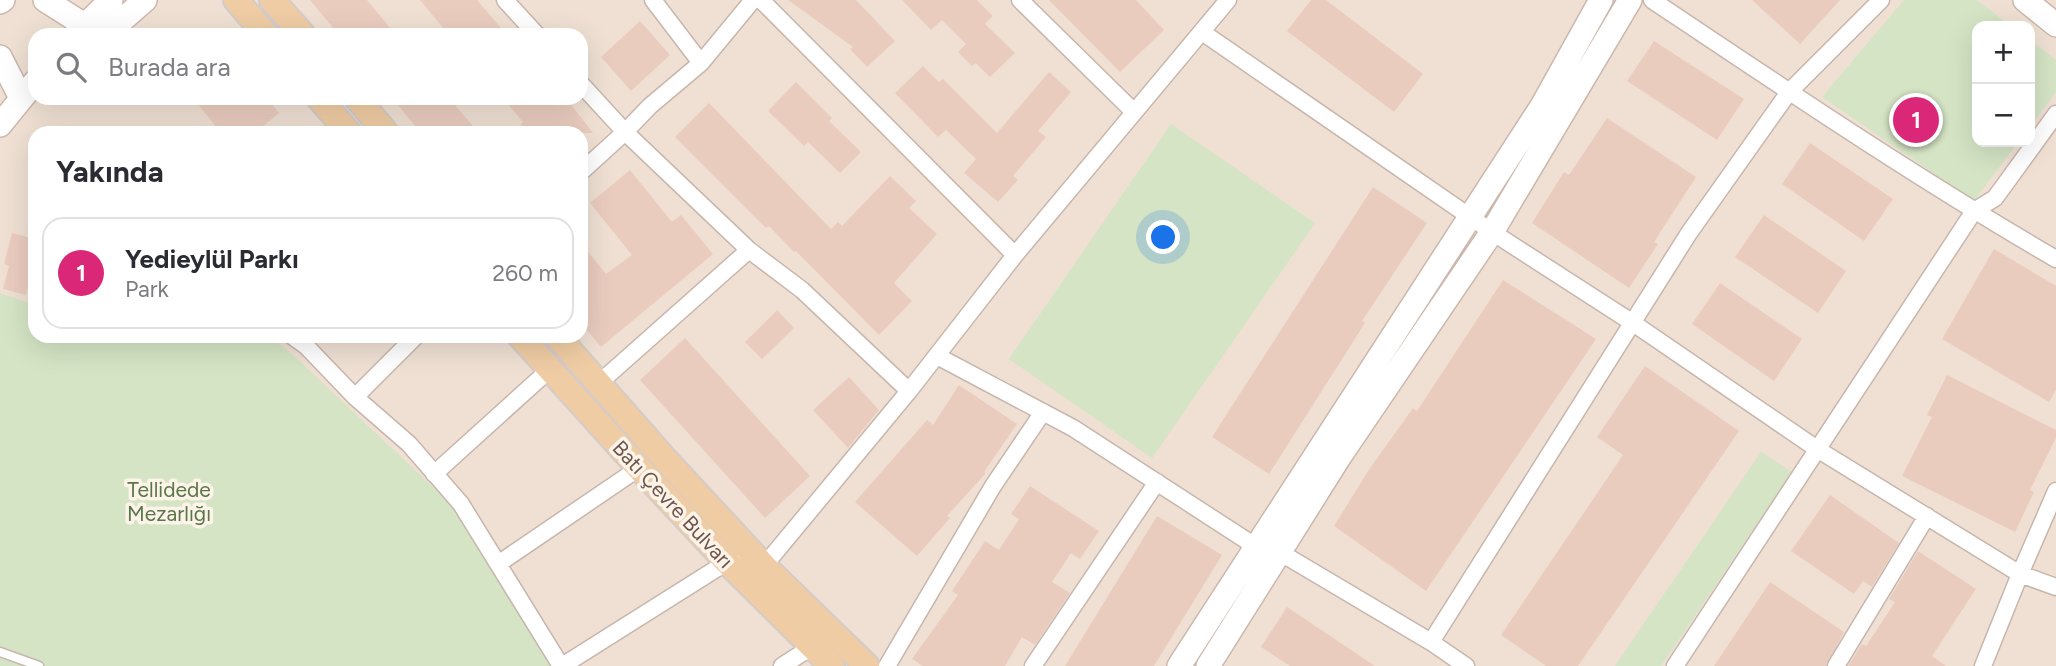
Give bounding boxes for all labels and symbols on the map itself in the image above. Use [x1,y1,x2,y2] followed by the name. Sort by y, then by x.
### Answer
[1893,94,1939,146] pin: 1
[1146,220,1180,254] your location
[608,435,738,573] street label: Batı Çevre Bulvarı
[127,477,211,526] park label: Tellidede Mezarlığı

